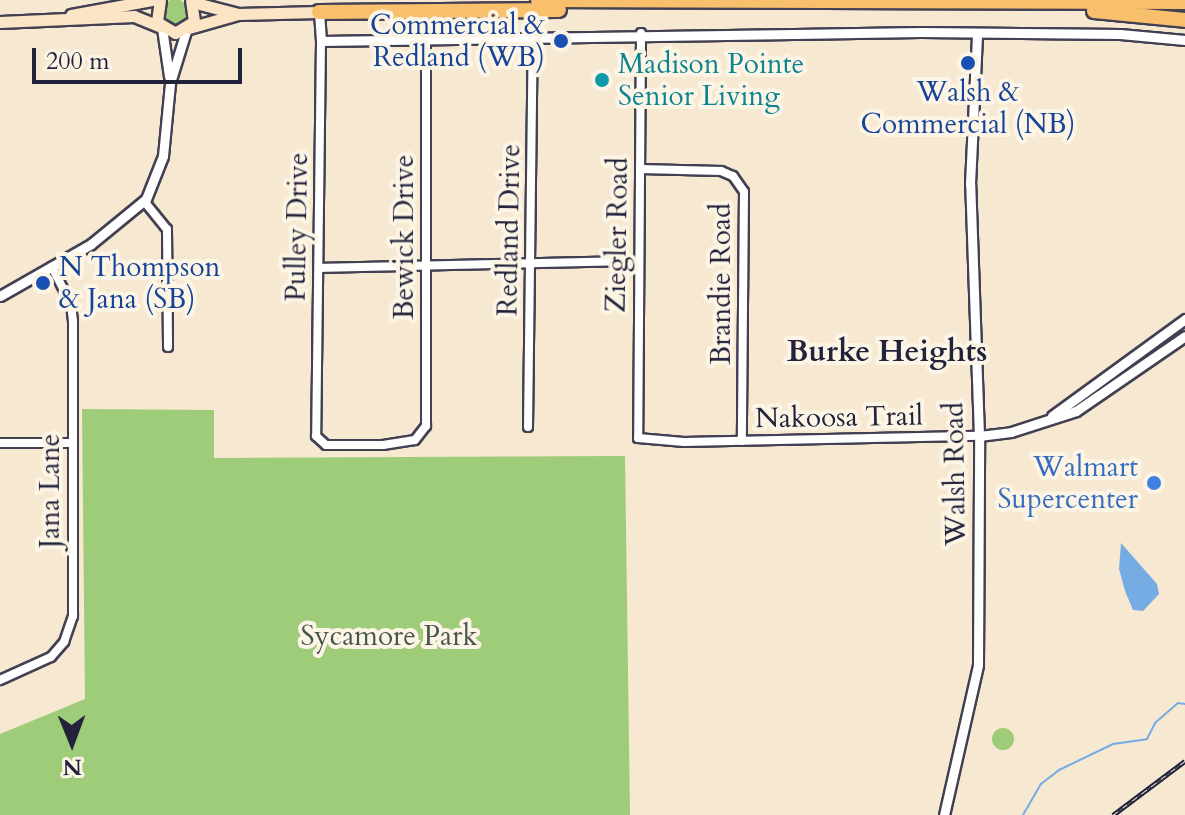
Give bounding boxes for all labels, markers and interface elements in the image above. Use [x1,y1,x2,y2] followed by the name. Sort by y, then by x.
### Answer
[370,8,545,74] place label: Commercial & Redland (WB)
[36,32,246,82] scale bar
[552,32,570,50] marker: Commercial & Redland (WB)
[46,45,110,78] text: 200 m
[618,47,804,113] place label: Madison Pointe Senior Living
[959,54,977,72] marker: Walsh & Commercial (NB)
[593,71,611,89] marker: Madison Pointe Senior Living
[861,75,1075,141] place label: Walsh & Commercial (NB)
[491,144,527,316] street label: Redland Drive
[279,152,315,302] street label: Pulley Drive
[387,154,421,320] street label: Bewick Drive
[599,157,635,313] street label: Ziegler Road
[704,203,738,365] street label: Brandie Road
[59,250,220,316] place label: N Thompson & Jana (SB)
[34,274,52,292] marker: N Thompson & Jana (SB)
[787,334,987,370] district label: Burke Heights
[755,399,923,435] street label: Nakoosa Trail
[937,402,973,546] street label: Walsh Road
[33,434,67,548] street label: Jana Lane
[998,450,1138,516] place label: Walmart Supercenter
[1145,474,1163,492] marker: Walmart Supercenter
[301,619,477,653] park label: Sycamore Park
[32,703,112,783] north arrow
[63,752,82,782] text: N

